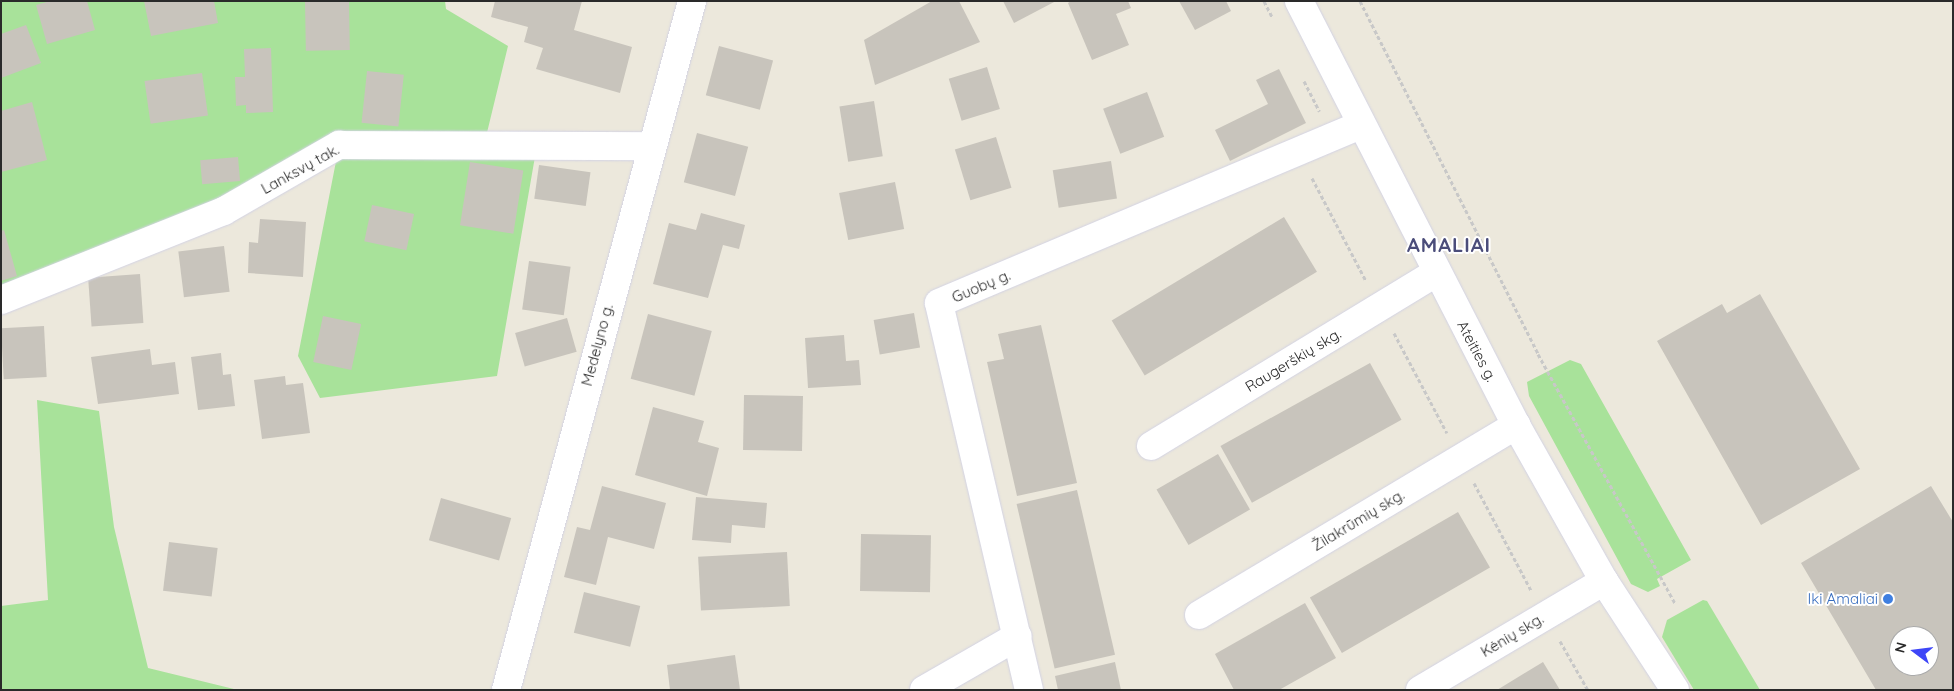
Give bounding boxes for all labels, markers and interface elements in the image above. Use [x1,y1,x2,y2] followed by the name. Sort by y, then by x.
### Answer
[258,140,342,198] street label: Lanksvų tak.
[1406,232,1492,256] district label: AMALIAI
[949,266,1013,306] street label: Guobų g.
[577,302,617,388] street label: Medelyno g.
[1453,318,1501,384] street label: Ateities g.
[1242,324,1344,396] street label: Raugerškių skg.
[1309,485,1407,555] street label: Žilakrūmių skg.
[1807,590,1878,608] place label: Iki Amaliai
[1882,593,1894,605] marker: Iki Amaliai
[1477,609,1547,661] street label: Kėnių skg.
[1889,626,1939,676] north arrow
[1890,640,1911,655] text: N

